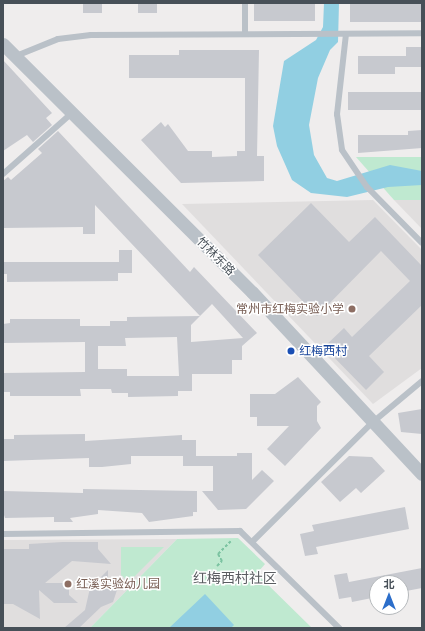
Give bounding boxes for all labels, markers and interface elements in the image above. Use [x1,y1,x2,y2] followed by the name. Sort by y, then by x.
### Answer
[194,234,238,278] street label: 竹林东路
[236,302,344,316] place label: 常州市红梅实验小学
[347,304,357,314] marker: 常州市红梅实验小学
[299,344,347,358] place label: 红梅西村
[286,346,296,356] marker: 红梅西村
[193,570,277,586] district label: 红梅西村社区
[369,575,409,615] north arrow
[76,577,160,591] place label: 红溪实验幼儿园
[384,577,395,591] text: 北
[63,579,73,589] marker: 红溪实验幼儿园

